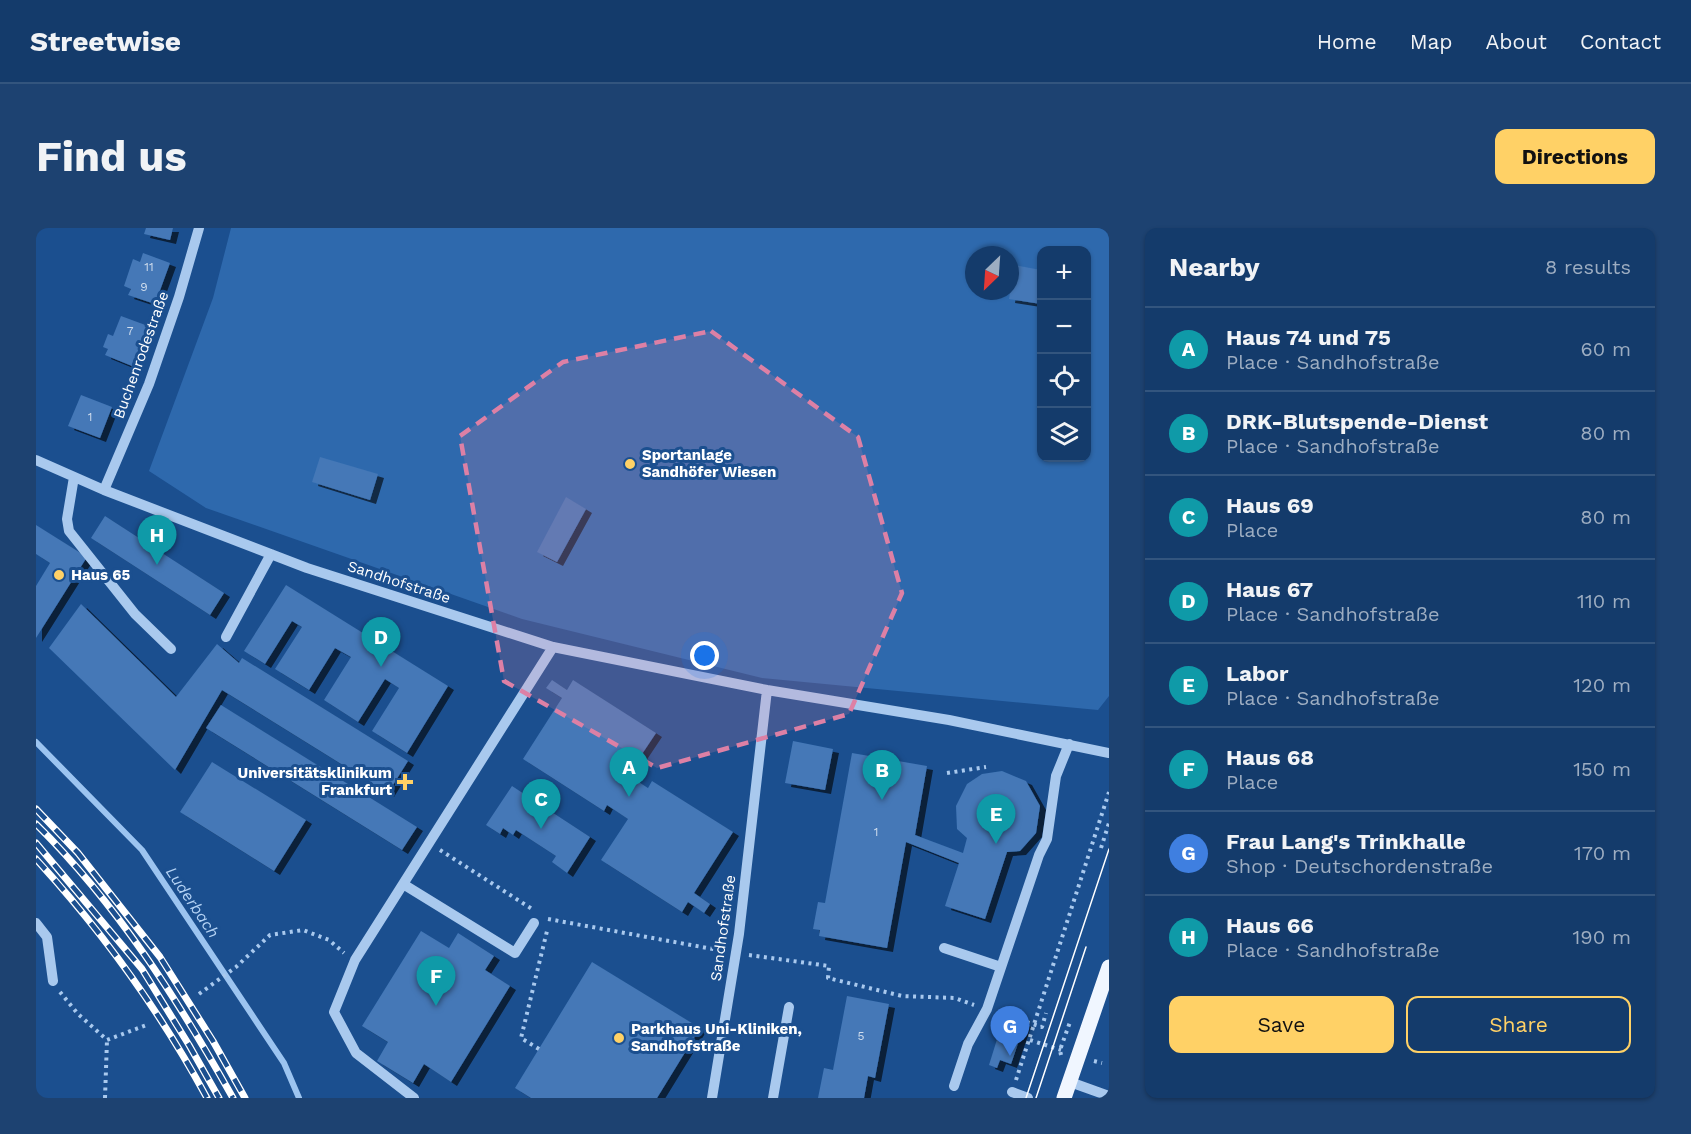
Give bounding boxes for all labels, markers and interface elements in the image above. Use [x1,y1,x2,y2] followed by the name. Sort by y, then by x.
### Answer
[30,25,181,58] text: Streetwise
[1317,29,1377,54] text: Home
[1410,29,1453,54] text: Map
[1486,29,1547,54] text: About
[1580,29,1661,54] text: Contact
[1495,129,1655,184] button: Directions
[36,132,187,181] text: Find us
[965,246,1019,300] north arrow
[1037,246,1091,462] map controls
[1037,246,1091,300] button: +
[1169,252,1260,282] text: Nearby
[1545,255,1631,279] text: 8 results
[144,260,154,274] house number: 11
[140,280,148,294] house number: 9
[110,289,172,421] street label: Buchenrodestraße
[1037,300,1091,354] button: −
[127,324,134,338] house number: 7
[1226,325,1391,350] text: Haus 74 und 75
[1182,337,1195,361] text: A
[1581,337,1631,361] text: 60 m
[1226,350,1439,374] text: Place · Sandhofstraße
[1037,354,1091,408] button: locate
[1037,408,1091,462] button: layers
[1226,409,1488,434] text: DRK-Blutspende-Dienst
[88,410,92,424] house number: 1
[1182,421,1195,445] text: B
[1580,421,1631,445] text: 80 m
[1226,434,1439,458] text: Place · Sandhofstraße
[642,446,776,481] place label: Sportanlage Sandhöfer Wiesen
[623,457,637,471] marker: Sportanlage Sandhöfer Wiesen
[1226,493,1314,518] text: Haus 69
[1182,505,1195,529] text: C
[1580,505,1631,529] text: 80 m
[138,516,176,565] pin: H
[1226,518,1278,542] text: Place
[345,557,453,607] street label: Sandhofstraße
[71,566,131,584] place label: Haus 65
[52,568,66,582] marker: Haus 65
[1226,577,1313,602] text: Haus 67
[1181,589,1196,613] text: D
[1577,589,1631,613] text: 110 m
[1226,602,1439,626] text: Place · Sandhofstraße
[362,618,400,667] pin: D
[690,641,719,670] your location
[1226,661,1288,686] text: Labor
[1182,673,1195,697] text: E
[1573,673,1631,697] text: 120 m
[1226,686,1439,710] text: Place · Sandhofstraße
[1226,745,1314,770] text: Haus 68
[610,748,648,797] pin: A
[862,750,902,800] pin: B
[1182,757,1195,781] text: F
[1573,757,1631,781] text: 150 m
[238,764,392,799] place label: Universitätsklinikum Frankfurt
[1226,770,1278,794] text: Place
[396,773,414,791] marker: Universitätsklinikum Frankfurt
[522,780,560,829] pin: C
[976,794,1016,844] pin: E
[874,825,878,839] house number: 1
[1226,829,1466,854] text: Frau Lang's Trinkhalle
[1181,841,1196,865] text: G
[1574,841,1631,865] text: 170 m
[1226,854,1493,878] text: Shop · Deutschordenstraße
[162,863,223,942] water label: Luderbach
[707,874,739,982] street label: Sandhofstraße
[1226,913,1314,938] text: Haus 66
[1181,925,1196,949] text: H
[1573,925,1631,949] text: 190 m
[1226,938,1439,962] text: Place · Sandhofstraße
[416,956,456,1006] pin: F
[1169,996,1394,1053] button: Save
[1406,996,1631,1053] button: Share
[990,1006,1030,1056] pin: G
[631,1020,802,1055] place label: Parkhaus Uni-Kliniken, Sandhofstraße
[858,1029,865,1043] house number: 5
[612,1031,626,1045] marker: Parkhaus Uni-Kliniken, Sandhofstraße

